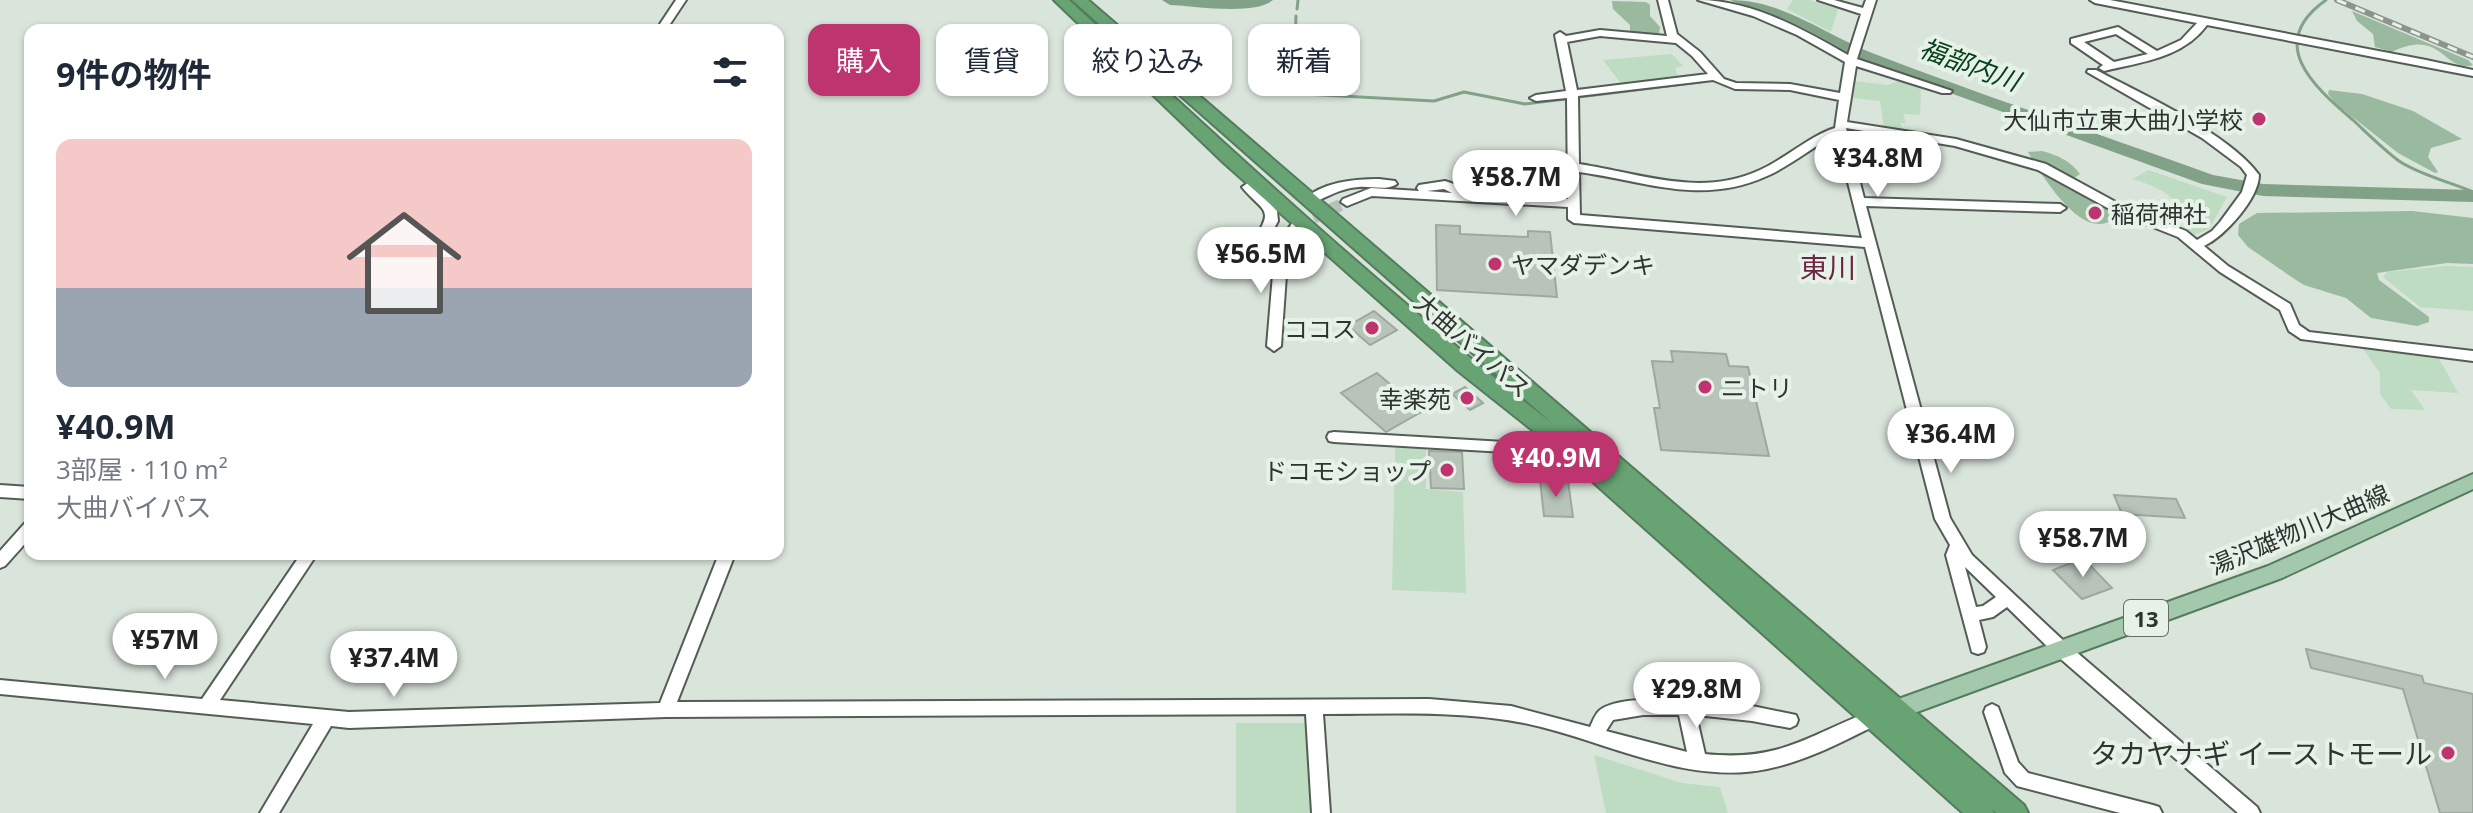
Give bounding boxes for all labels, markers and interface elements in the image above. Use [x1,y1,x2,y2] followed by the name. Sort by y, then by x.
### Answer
[808,24,920,96] chip: 購入
[936,24,1048,96] chip: 賃貸
[1064,24,1232,96] chip: 絞り込み
[1248,24,1360,96] chip: 新着
[1915,29,2028,100] water label: 福部内川
[708,50,752,94] icon: filters
[56,51,211,97] text: 9件の物件
[2003,103,2243,136] place label: 大仙市立東大曲小学校
[2250,110,2268,128] marker: 大仙市立東大曲小学校
[1813,131,1943,199] pin: ¥34.8M
[1832,139,1924,175] text: ¥34.8M
[1451,150,1581,218] pin: ¥58.7M
[1470,158,1562,194] text: ¥58.7M
[332,191,476,335] icon: home
[2111,197,2207,230] place label: 稲荷神社
[2086,204,2104,222] marker: 稲荷神社
[1196,227,1326,295] pin: ¥56.5M
[1215,235,1307,271] text: ¥56.5M
[1511,248,1655,281] place label: ヤマダデンキ
[1800,248,1856,286] district label: 東川
[1486,255,1504,273] marker: ヤマダデンキ
[1408,285,1538,405] street label: 大曲バイパス
[1284,312,1356,345] place label: ココス
[1363,319,1381,337] marker: ココス
[1721,371,1793,404] place label: ニトリ
[1696,378,1714,396] marker: ニトリ
[1379,382,1451,415] place label: 幸楽苑
[1458,389,1476,407] marker: 幸楽苑
[56,403,176,449] text: ¥40.9M
[1886,407,2016,475] pin: ¥36.4M
[1905,415,1997,451] text: ¥36.4M
[1491,431,1621,499] pin: ¥40.9M
[1510,439,1602,475] text: ¥40.9M
[56,451,228,487] text: 3部屋 · 110 m²
[1263,454,1431,487] place label: ドコモショップ
[1438,461,1456,479] marker: ドコモショップ
[2204,476,2394,582] street label: 湯沢雄物川大曲線
[56,489,211,525] text: 大曲バイパス
[2018,511,2148,579] pin: ¥58.7M
[2037,519,2129,555] text: ¥58.7M
[2124,600,2168,636] road number: 13
[118,613,212,681] pin: ¥57M
[130,621,200,657] text: ¥57M
[329,631,459,699] pin: ¥37.4M
[348,639,440,675] text: ¥37.4M
[1632,662,1762,730] pin: ¥29.8M
[1651,670,1743,706] text: ¥29.8M
[2090,734,2432,772] place label: タカヤナギ イーストモール
[2439,744,2457,762] marker: タカヤナギ イーストモール

